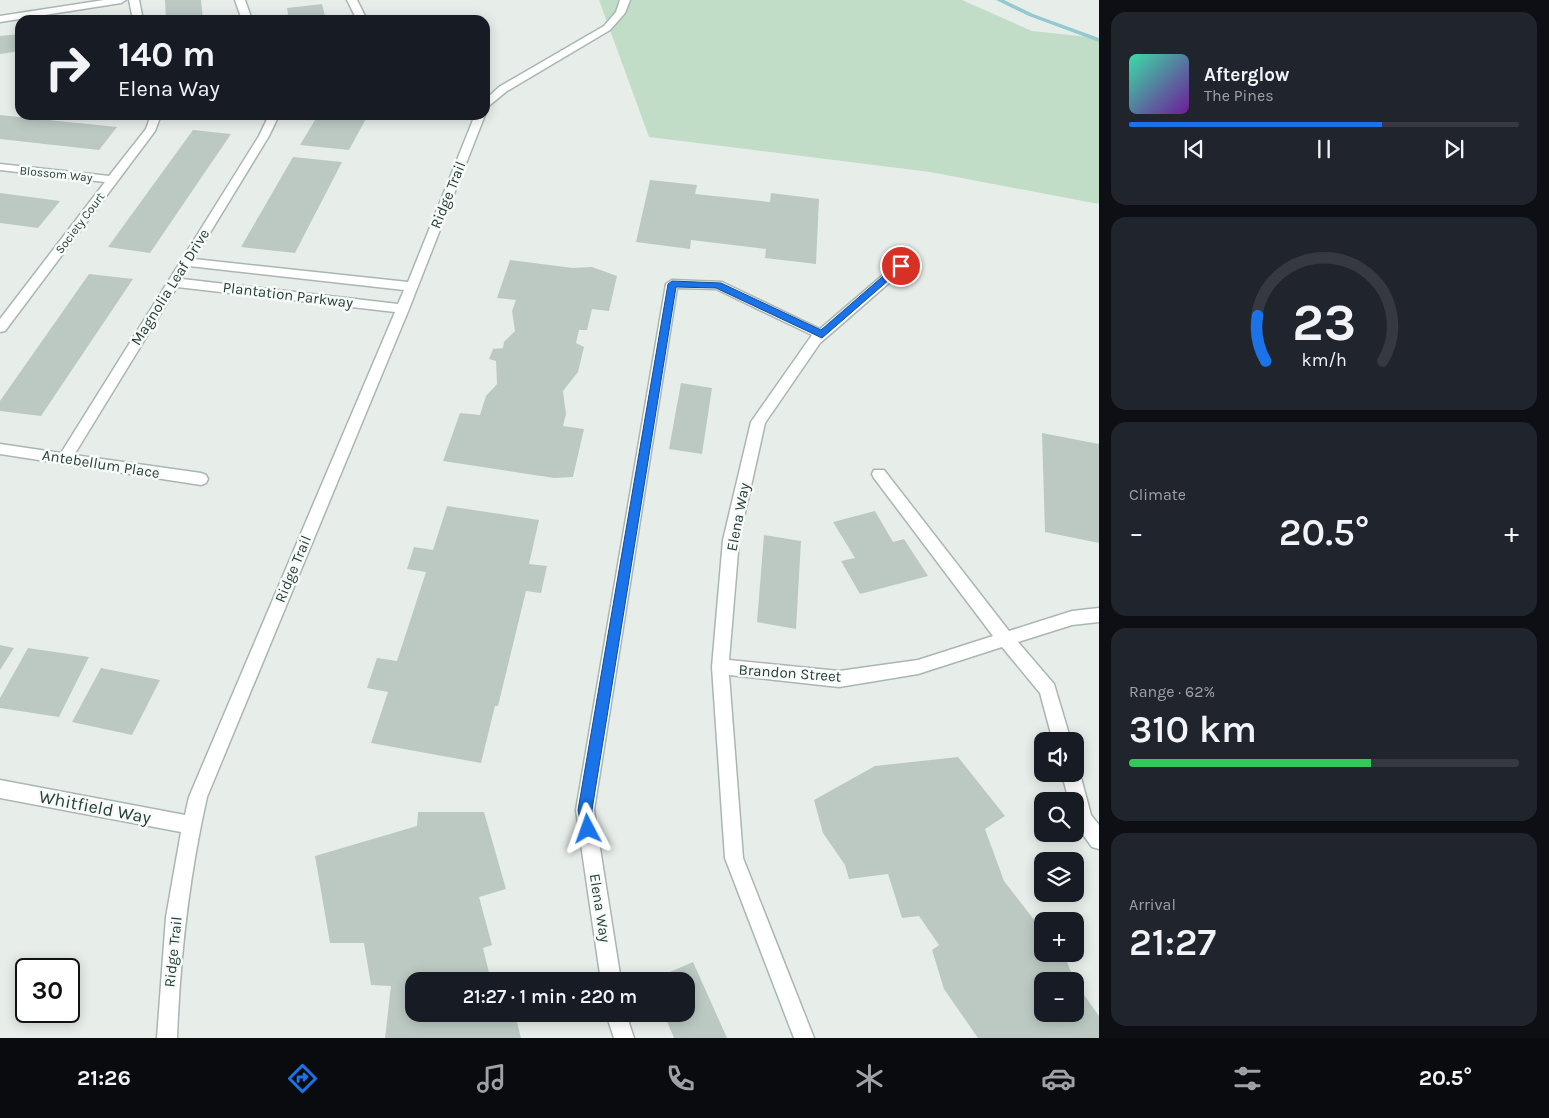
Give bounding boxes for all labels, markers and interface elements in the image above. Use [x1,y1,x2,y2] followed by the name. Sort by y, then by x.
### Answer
[118,34,216,75] text: 140 m
[35,35,100,100] icon: right
[1204,64,1290,86] text: Afterglow
[118,76,220,102] text: Elena Way
[1204,86,1274,105] text: The Pines
[1180,135,1208,163] icon: previous
[1310,135,1338,163] icon: pause
[1440,135,1468,163] icon: next
[426,159,470,231] street label: Ridge Trail
[19,163,94,185] street label: Blossom Way
[53,189,108,256] street label: Society Court
[127,225,213,349] street label: Magnolia Leaf Drive
[880,245,922,287] pin
[887,252,915,280] icon: arrive
[222,278,354,312] street label: Plantation Parkway
[1292,292,1356,353] text: 23
[1301,350,1347,371] text: km/h
[41,446,161,482] street label: Antebellum Place
[723,481,753,553] street label: Elena Way
[1129,485,1186,504] text: Climate
[1279,510,1369,555] text: 20.5°
[1129,516,1144,549] text: −
[1504,516,1519,549] text: +
[271,533,315,605] street label: Ridge Trail
[738,660,842,686] street label: Brandon Street
[1129,682,1215,701] text: Range · 62%
[1129,707,1257,752] text: 310 km
[1034,732,1084,1022] map controls
[1034,732,1084,782] button: sound
[37,785,153,829] street label: Whitfield Way
[1034,792,1084,842] button: search
[561,802,613,854] position arrow
[1034,852,1084,902] button: layers
[586,872,614,944] street label: Elena Way
[1129,895,1176,914] text: Arrival
[1034,912,1084,962] button: +
[160,916,186,988] street label: Ridge Trail
[1129,920,1216,965] text: 21:27
[15,958,80,1023] speed limit sign: 30
[1034,972,1084,1022] button: −
[463,986,637,1008] text: 21:27 · 1 min · 220 m
[285,1061,320,1096] icon: directions
[474,1061,509,1096] icon: music
[663,1061,698,1096] icon: phone
[852,1061,887,1096] icon: climate
[1041,1061,1076,1096] icon: car
[1230,1061,1265,1096] icon: filters
[77,1065,131,1091] text: 21:26
[1419,1065,1472,1091] text: 20.5°

